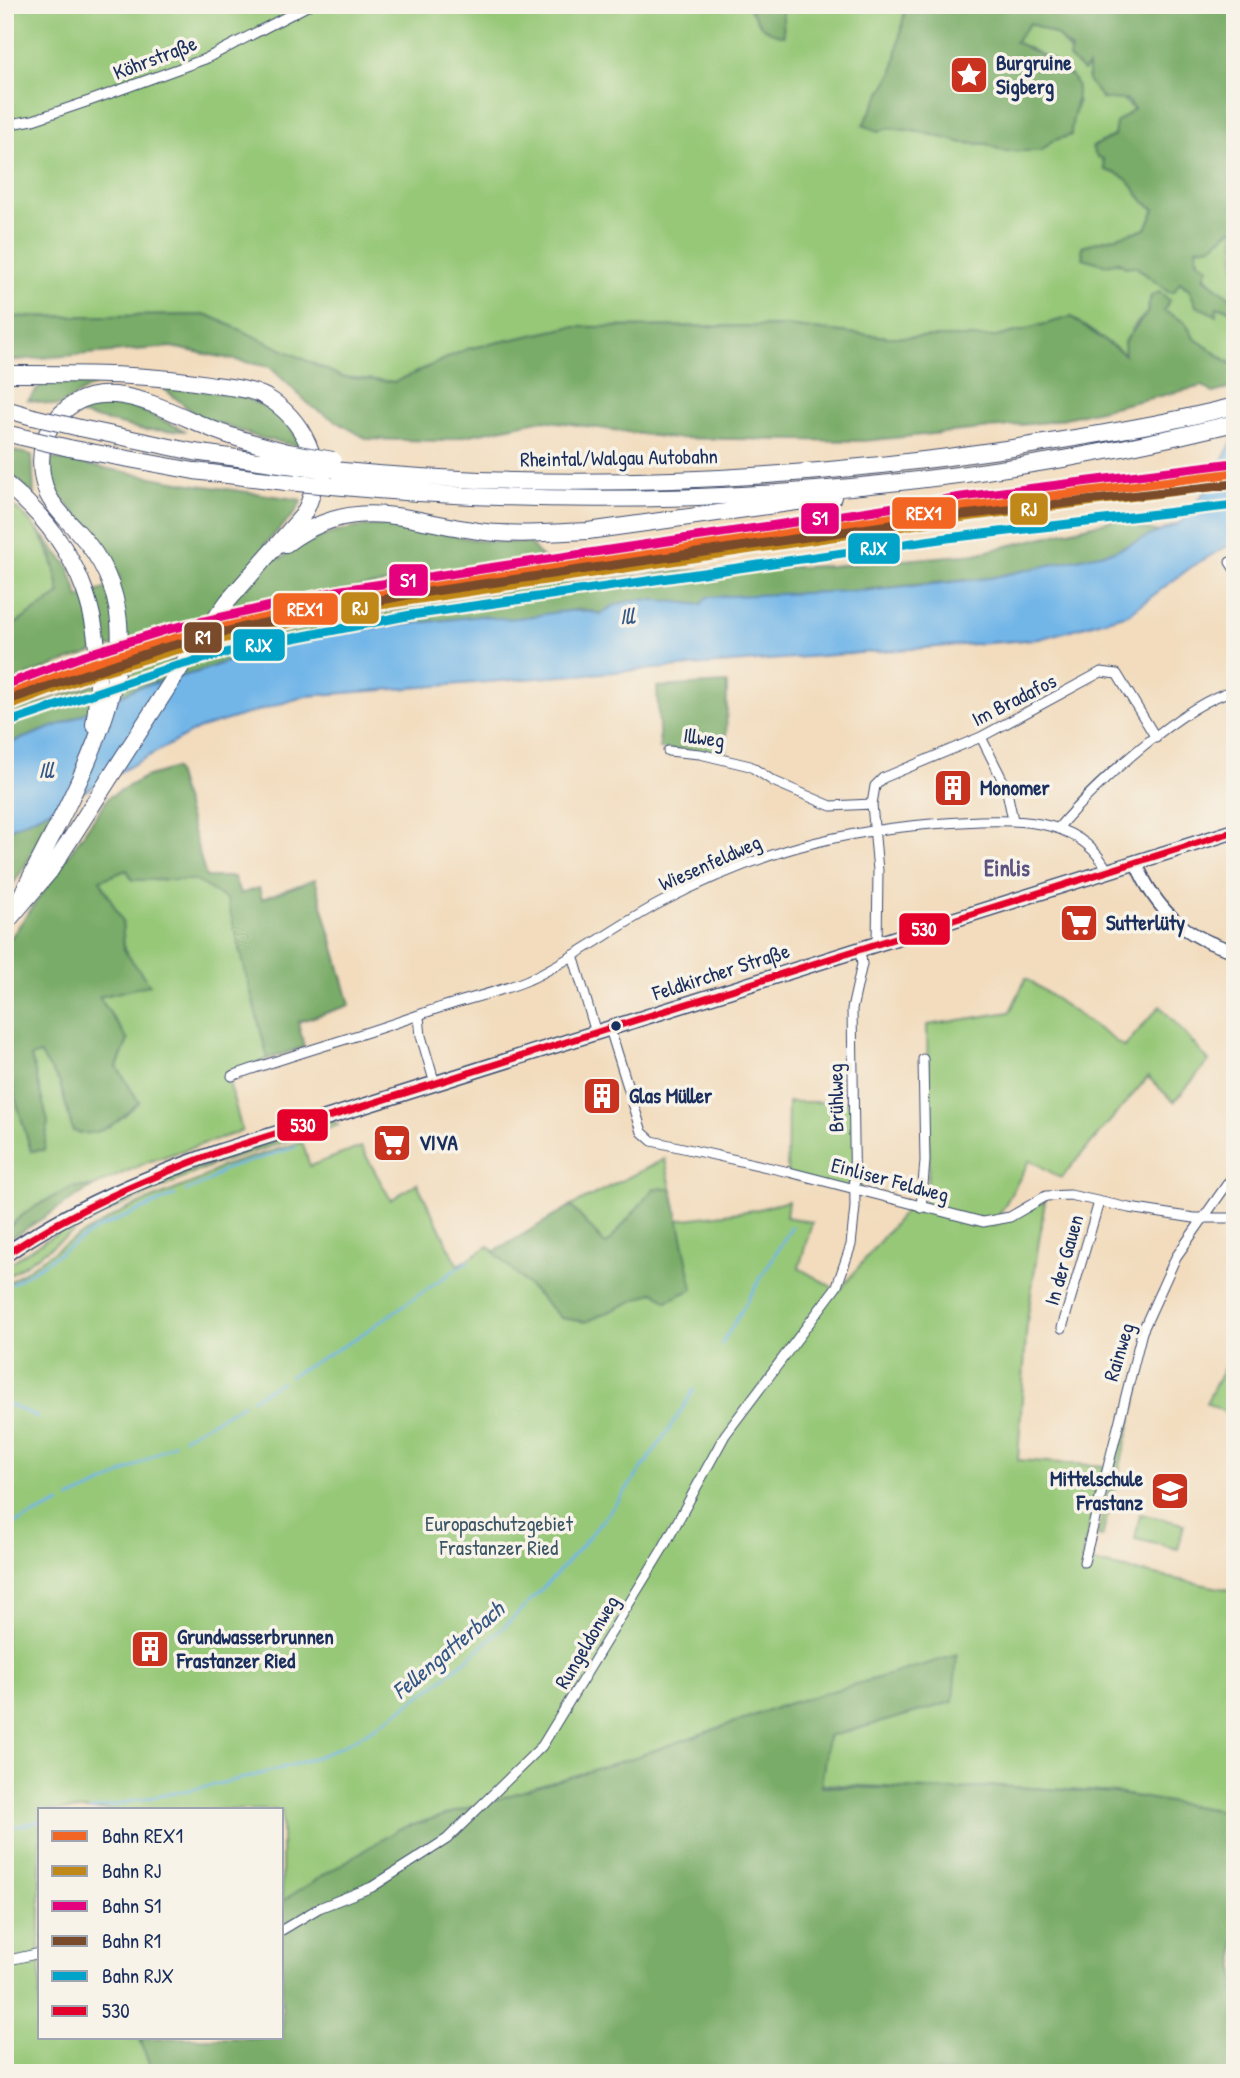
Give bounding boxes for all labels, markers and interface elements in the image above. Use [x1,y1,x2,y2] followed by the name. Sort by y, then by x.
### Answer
[109,28,201,87] street label: Köhrstraße
[996,48,1072,102] place label: Burgruine Sigberg
[948,54,990,96] place icon: Burgruine Sigberg
[520,441,718,474] street label: Rheintal/Walgau Autobahn
[1009,492,1049,526] line badge: RJ
[891,496,957,530] line badge: REX1
[1021,496,1037,522] text: RJ
[906,500,942,526] text: REX1
[800,502,840,535] line badge: S1
[812,505,828,531] text: S1
[847,532,901,565] line badge: RJX
[860,535,888,561] text: RJX
[388,563,429,597] line badge: S1
[400,567,416,593] text: S1
[340,591,380,625] line badge: RJ
[272,592,339,626] line badge: REX1
[352,595,368,621] text: RJ
[287,596,323,622] text: REX1
[618,599,637,631] water label: Ill
[183,621,223,654] line badge: R1
[195,624,211,650] text: R1
[232,628,286,662] line badge: RJX
[245,632,273,658] text: RJX
[966,666,1061,733] street label: Im Bradafos
[682,720,727,755] street label: Illweg
[38,754,55,785] water label: Ill
[932,767,974,809] building icon: Monomer
[980,773,1051,802] place label: Monomer
[654,827,766,898] street label: Wiesenfeldweg
[984,852,1030,883] district label: Einlis
[1058,902,1100,944] supermarket icon: Sutterlüty
[1106,908,1185,938] place label: Sutterlüty
[898,912,951,946] line badge: 530
[911,916,937,942] text: 530
[648,936,793,1008] street label: Feldkircher Straße
[609,1019,623,1033] unlabelled marker
[820,1063,851,1133] street label: Brühlweg
[581,1075,623,1117] building icon: Glas Müller
[629,1081,713,1110] place label: Glas Müller
[276,1108,329,1142] line badge: 530
[290,1112,316,1138] text: 530
[371,1122,413,1164] supermarket icon: VIVA
[419,1128,459,1157] place label: VIVA
[828,1150,952,1209] street label: Einliser Feldweg
[1037,1211,1090,1309] street label: In der Gauen
[1096,1319,1141,1384] street label: Rainweg
[1050,1464,1144,1517] place label: Mittelschule Frastanz
[1149,1470,1191,1512] school or university icon: Mittelschule Frastanz
[425,1509,574,1562] park label: Europaschutzgebiet Frastanzer Ried
[547,1590,626,1694] street label: Rungeldonweg
[385,1593,512,1706] water label: Fellengatterbach
[176,1622,334,1675] place label: Grundwasserbrunnen Frastanzer Ried
[129,1628,171,1670] building icon: Grundwasserbrunnen Frastanzer Ried
[38,1808,284,2039] legend
[102,1821,183,1850] text: Bahn REX1
[102,1856,162,1885] text: Bahn RJ
[102,1891,161,1920] text: Bahn S1
[102,1926,161,1955] text: Bahn R1
[102,1961,174,1990] text: Bahn RJX
[102,1996,130,2025] text: 530

